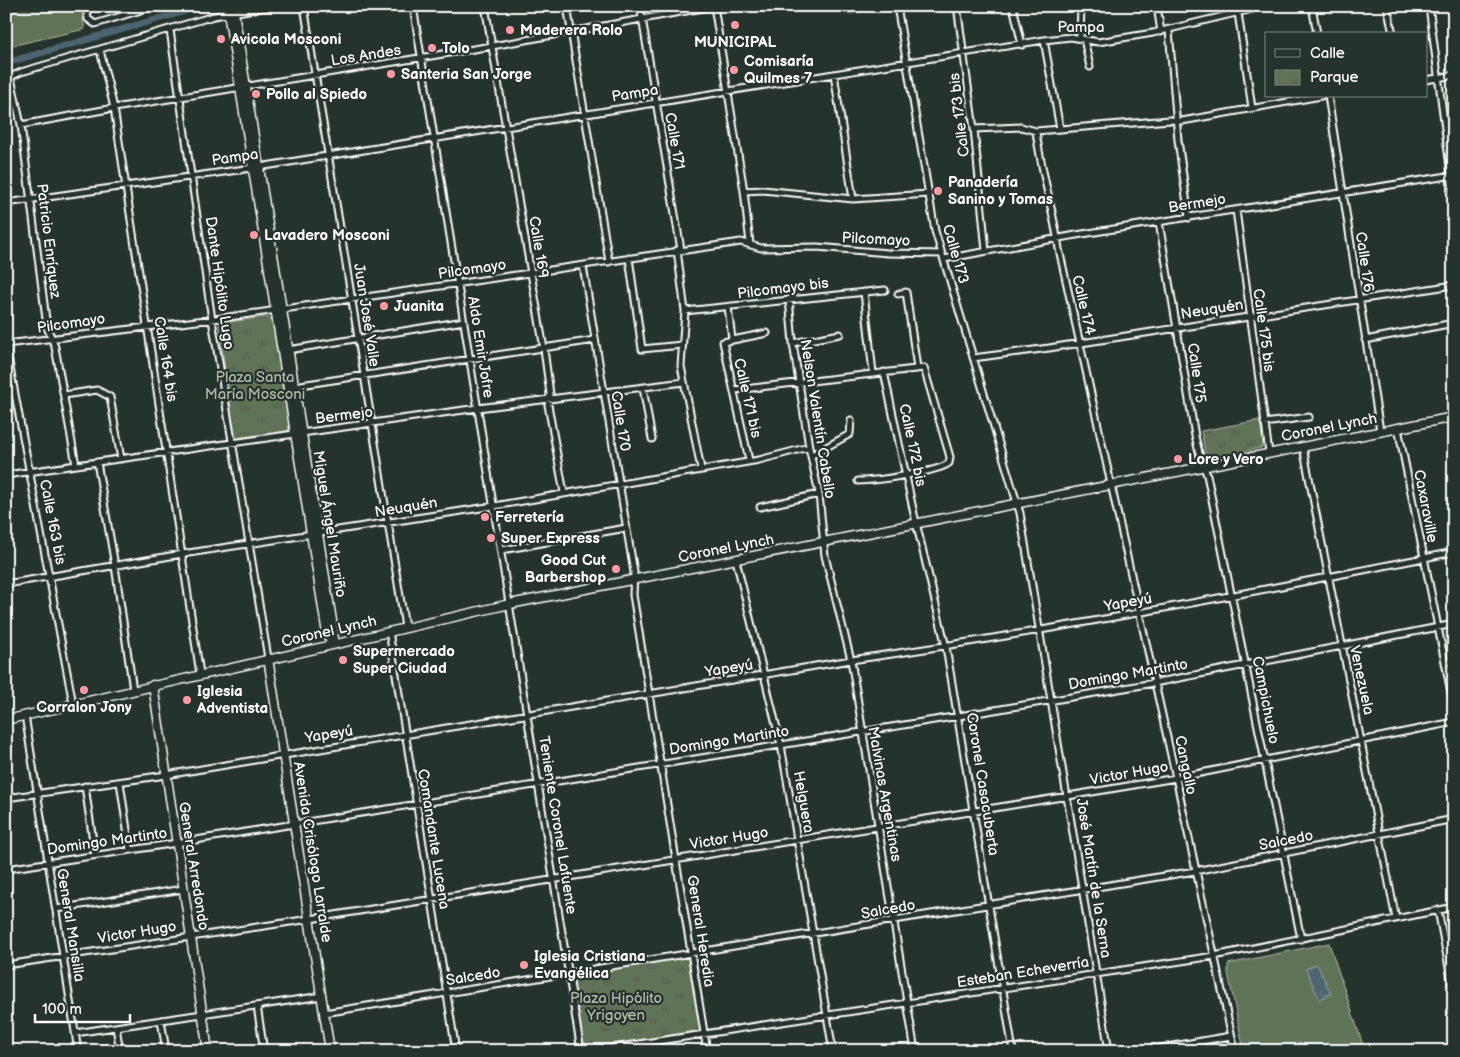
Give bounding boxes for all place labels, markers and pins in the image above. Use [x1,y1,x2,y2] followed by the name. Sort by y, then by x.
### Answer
[729,19,741,31] marker: MUNICIPAL
[520,21,623,40] place label: Maderera Rolo
[504,24,516,36] marker: Maderera Rolo
[230,30,341,49] place label: Avicola Mosconi
[215,33,227,45] marker: Avicola Mosconi
[694,33,776,52] place label: MUNICIPAL
[442,39,470,58] place label: Tolo
[426,42,438,54] marker: Tolo
[744,52,814,88] place label: Comisaría Quilmes 7
[728,64,740,76] marker: Comisaría Quilmes 7
[401,65,532,84] place label: Santeria San Jorge
[385,68,397,80] marker: Santeria San Jorge
[266,85,368,104] place label: Pollo al Spiedo
[250,88,262,100] marker: Pollo al Spiedo
[948,173,1053,209] place label: Panadería Sanino y Tomas
[932,185,944,197] marker: Panadería Sanino y Tomas
[264,226,390,245] place label: Lavadero Mosconi
[248,229,260,241] marker: Lavadero Mosconi
[394,297,444,316] place label: Juanita
[378,300,390,312] marker: Juanita
[1188,450,1264,469] place label: Lore y Vero
[1172,453,1184,465] marker: Lore y Vero
[495,508,564,527] place label: Ferretería
[479,511,491,523] marker: Ferretería
[501,529,600,548] place label: Super Express
[485,532,497,544] marker: Super Express
[525,551,606,587] place label: Good Cut Barbershop
[610,563,622,575] marker: Good Cut Barbershop
[353,642,455,678] place label: Supermercado Super Ciudad
[337,654,349,666] marker: Supermercado Super Ciudad
[196,682,268,718] place label: Iglesia Adventista
[78,684,90,696] marker: Corralon Jony
[181,694,193,706] marker: Iglesia Adventista
[36,698,132,717] place label: Corralon Jony
[534,947,646,983] place label: Iglesia Cristiana Evangélica
[518,959,530,971] marker: Iglesia Cristiana Evangélica

